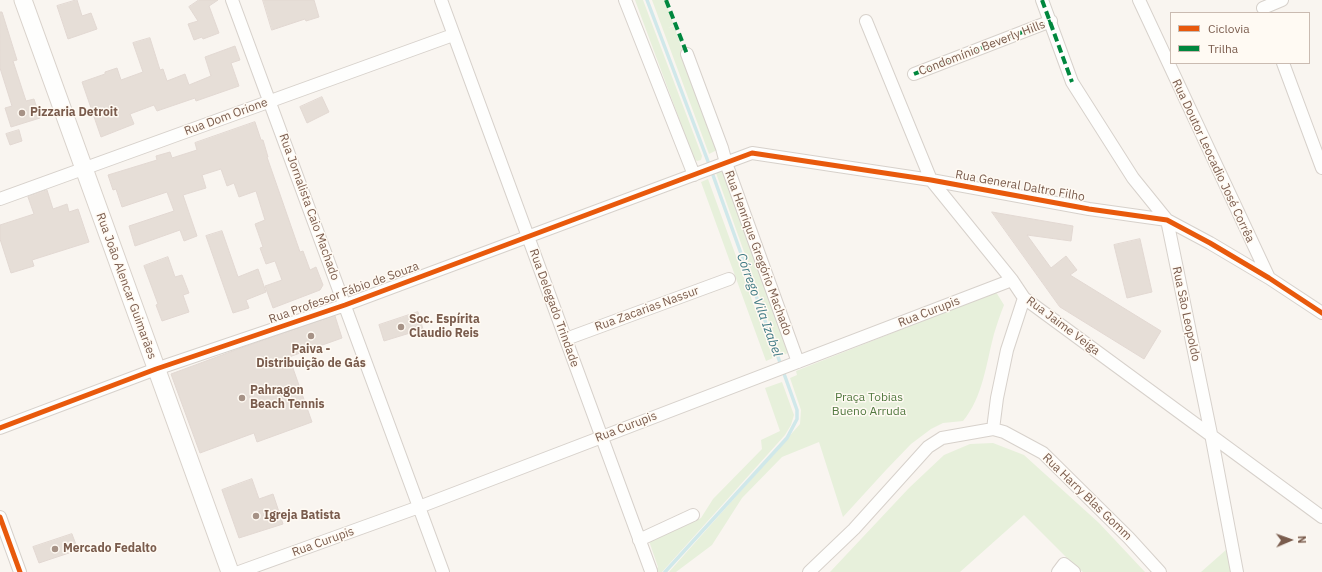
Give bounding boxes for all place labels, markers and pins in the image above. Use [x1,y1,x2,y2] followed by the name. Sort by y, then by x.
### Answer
[30,106,118,120] place label: Pizzaria Detroit
[17,108,27,118] marker: Pizzaria Detroit
[409,313,480,341] place label: Soc. Espírita Claudio Reis
[396,322,406,332] marker: Soc. Espírita Claudio Reis
[306,331,316,341] marker: Paiva - Distribuição de Gás
[256,343,366,371] place label: Paiva - Distribuição de Gás
[250,384,325,412] place label: Pahragon Beach Tennis
[237,393,247,403] marker: Pahragon Beach Tennis
[264,509,341,523] place label: Igreja Batista
[251,511,261,521] marker: Igreja Batista
[63,542,157,556] place label: Mercado Fedalto
[50,544,60,554] marker: Mercado Fedalto

